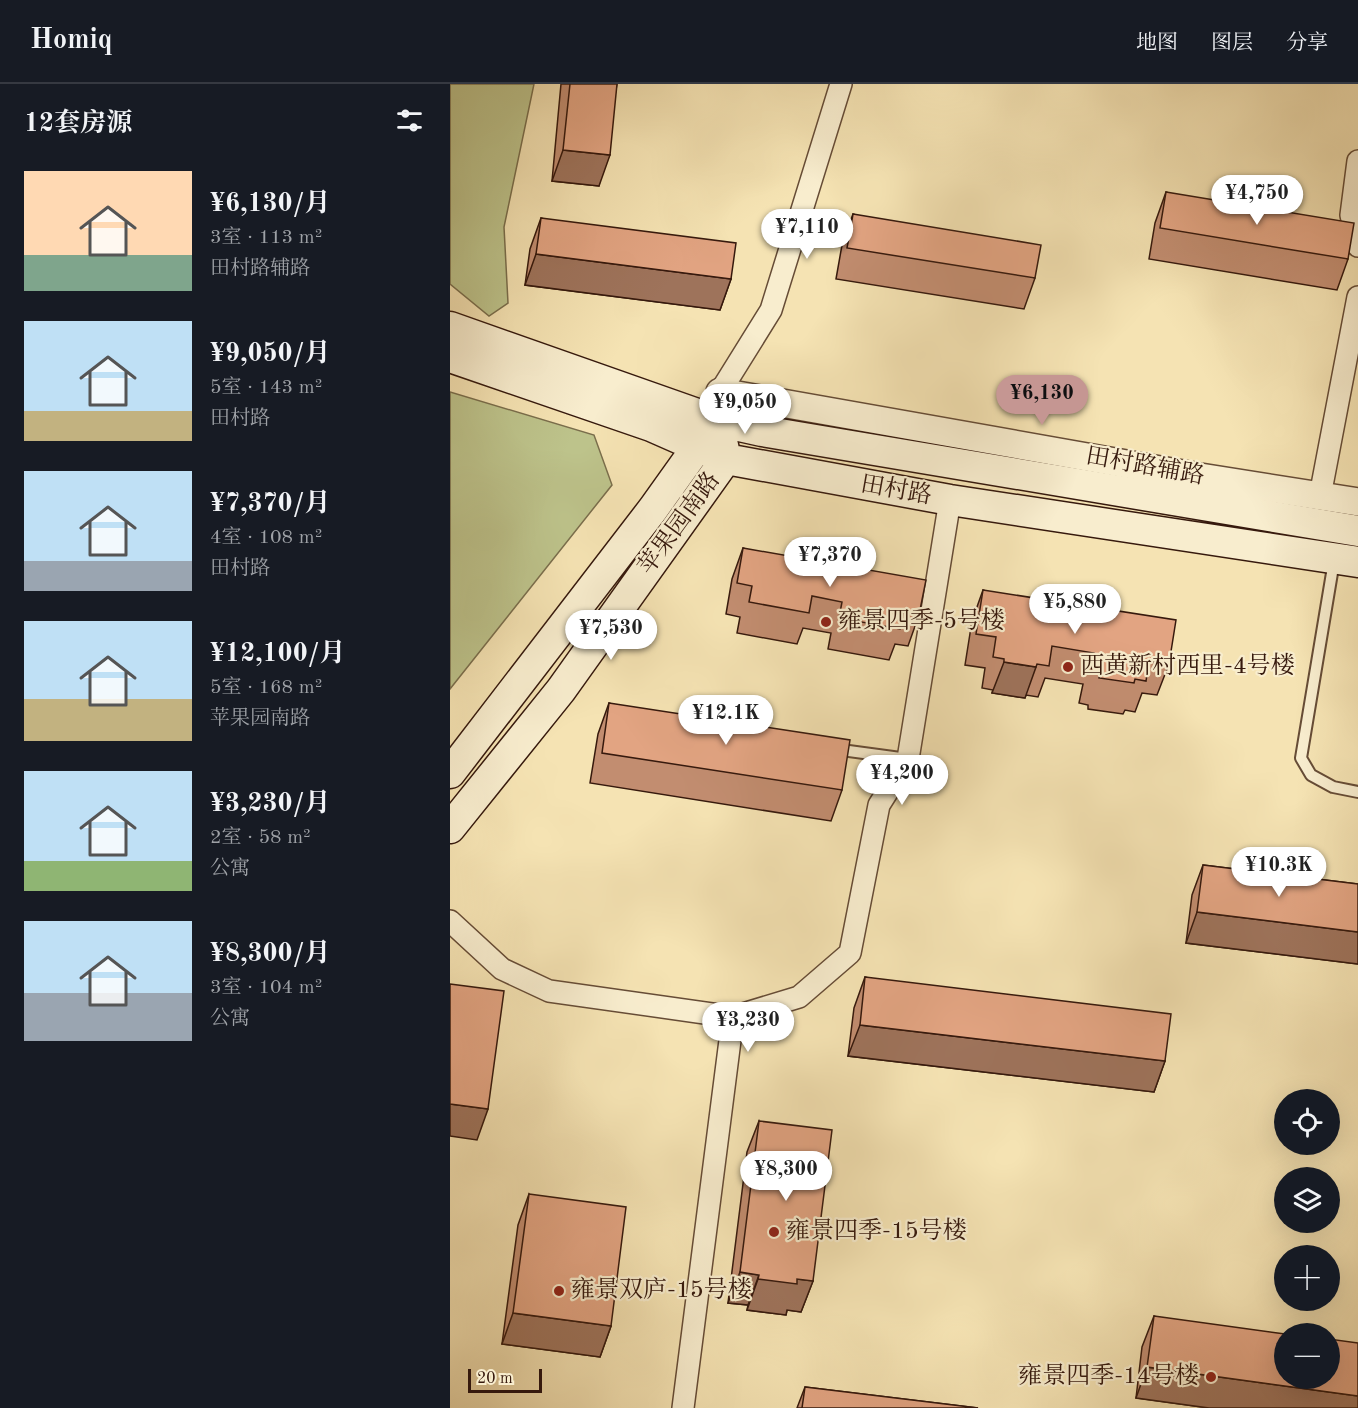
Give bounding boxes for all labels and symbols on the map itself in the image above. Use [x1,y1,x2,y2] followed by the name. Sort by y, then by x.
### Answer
[1208,175,1306,226] pin: ¥4,750
[758,209,856,260] pin: ¥7,110
[993,375,1091,426] pin: ¥6,130
[696,384,794,435] pin: ¥9,050
[1084,442,1207,489] street label: 田村路辅路
[633,467,725,580] street label: 苹果园南路
[858,470,934,509] street label: 田村路
[781,537,879,588] pin: ¥7,370
[1026,584,1124,635] pin: ¥5,880
[838,607,1005,634] place label: 雍景四季-5号楼
[562,610,660,661] pin: ¥7,530
[819,615,833,629] marker: 雍景四季-5号楼
[1080,652,1295,679] place label: 西黄新村西里-4号楼
[1061,660,1075,674] marker: 西黄新村西里-4号楼
[677,695,775,746] pin: ¥12.1K
[853,755,951,806] pin: ¥4,200
[1230,847,1328,898] pin: ¥10.3K
[699,1002,797,1053] pin: ¥3,230
[737,1151,835,1202] pin: ¥8,300
[786,1217,967,1244] place label: 雍景四季-15号楼
[767,1225,781,1239] marker: 雍景四季-15号楼
[571,1276,752,1303] place label: 雍景双庐-15号楼
[552,1284,566,1298] marker: 雍景双庐-15号楼
[1018,1362,1199,1389] place label: 雍景四季-14号楼
[468,1366,542,1394] scale bar
[1204,1370,1218,1384] marker: 雍景四季-14号楼

